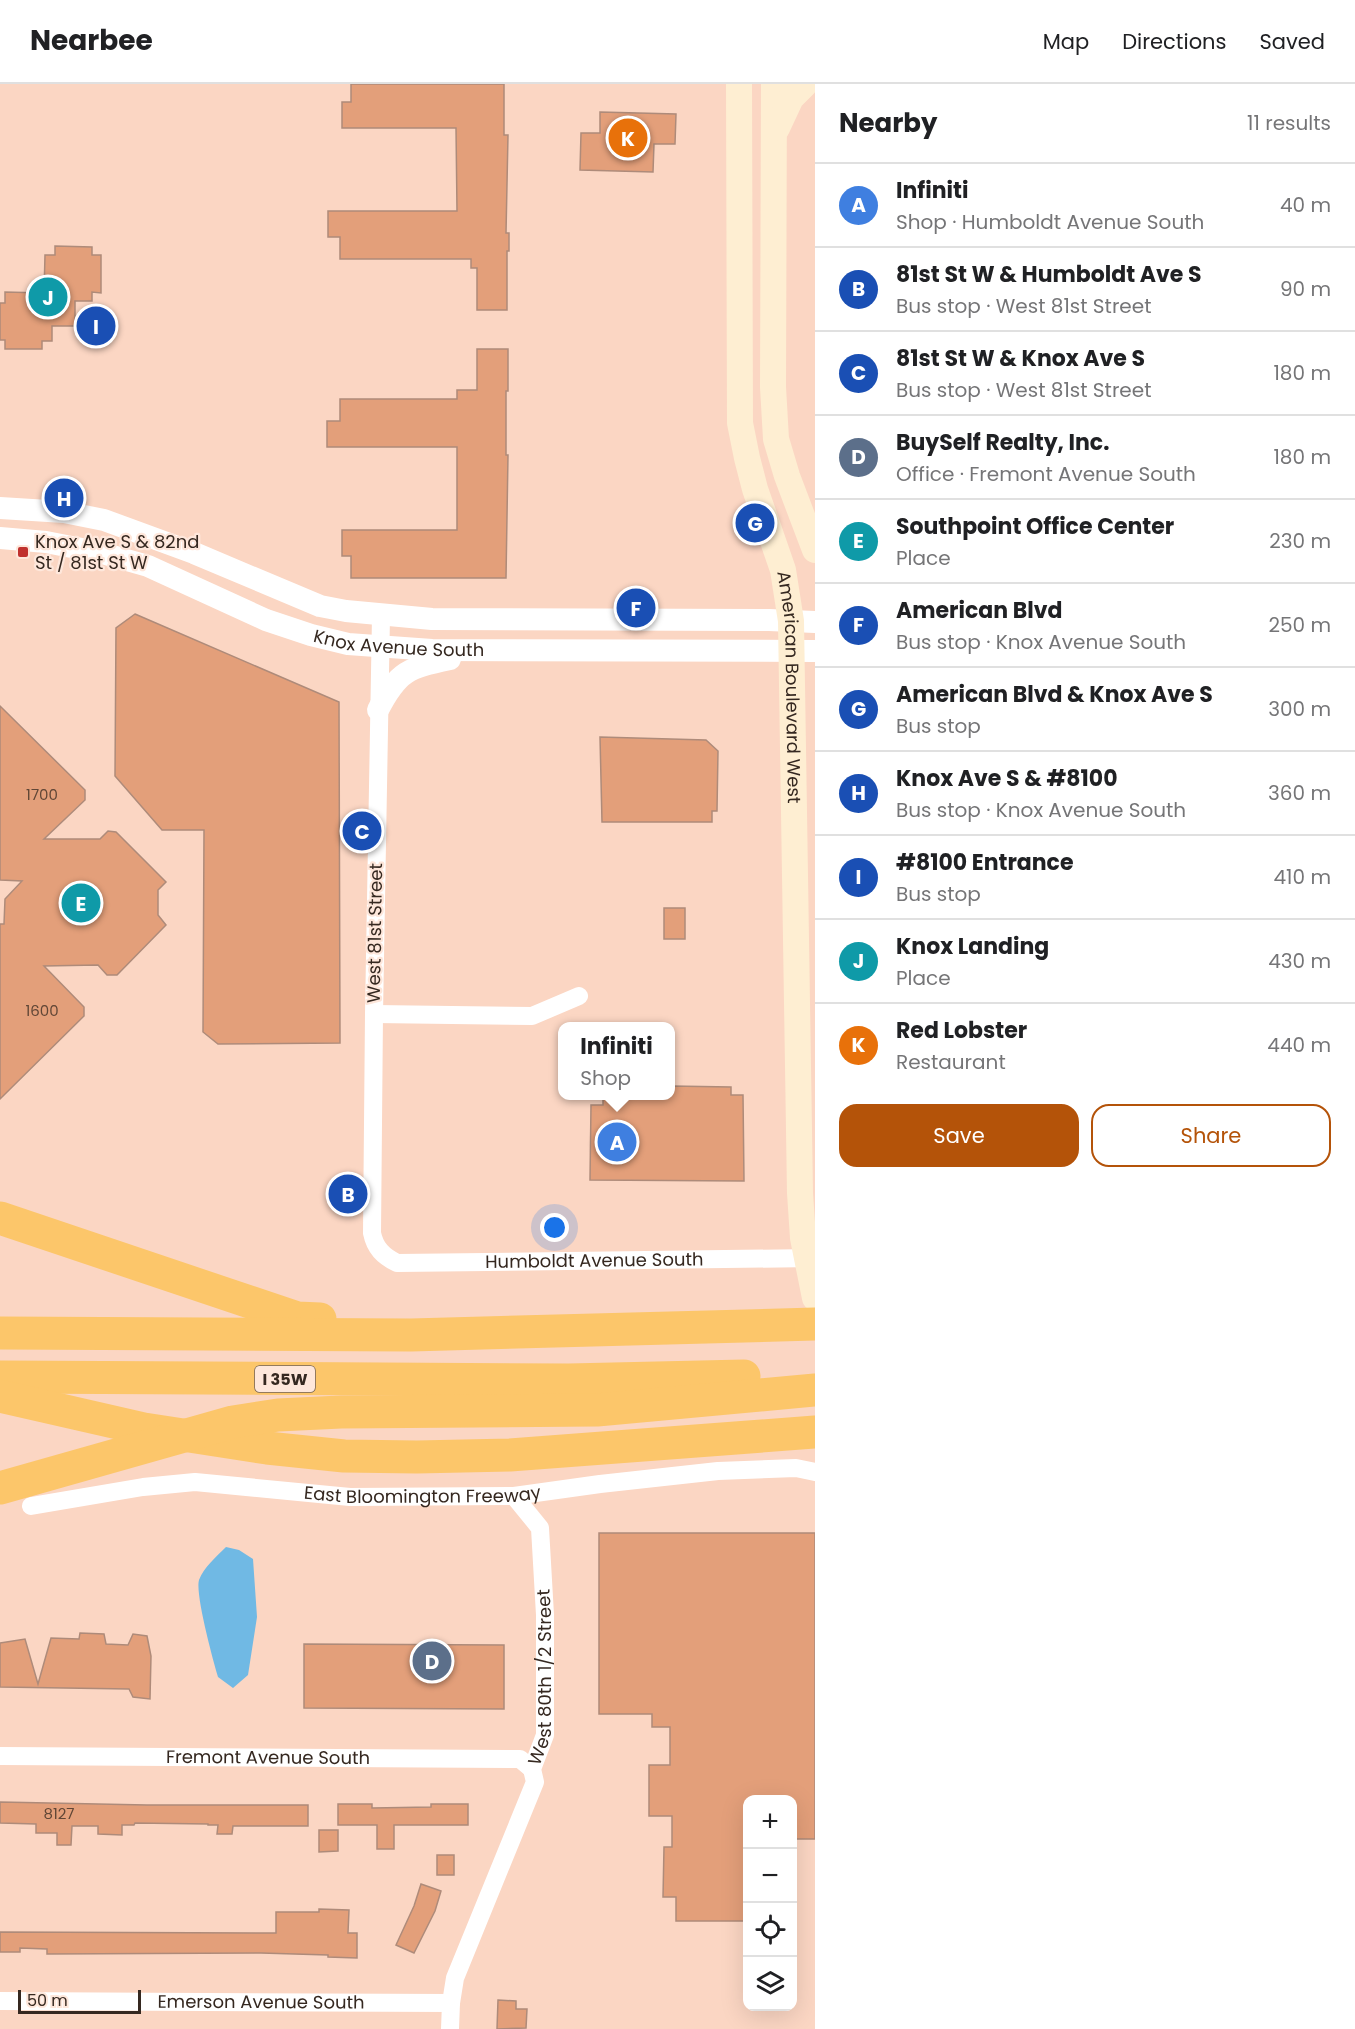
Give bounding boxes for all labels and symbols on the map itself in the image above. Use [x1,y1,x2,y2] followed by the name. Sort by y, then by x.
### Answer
[608,116,648,160] pin: K
[28,274,68,320] pin: J
[76,304,116,348] pin: I
[44,476,84,520] pin: H
[736,500,774,546] pin: G
[35,529,199,575] place label: Knox Ave S & 82nd St / 81st St W
[16,545,30,559] marker: Knox Ave S & 82nd St / 81st St W
[771,569,807,804] street label: American Boulevard West
[616,586,656,630] pin: F
[311,623,484,662] street label: Knox Avenue South
[26,784,58,805] house number: 1700
[342,808,382,854] pin: C
[361,863,388,1003] street label: West 81st Street
[62,880,100,926] pin: E
[25,1000,59,1021] house number: 1600
[598,1120,636,1164] pin: A
[328,1172,368,1216] pin: B
[540,1213,569,1242] your location
[485,1246,704,1274] street label: Humboldt Avenue South
[255,1366,315,1392] road number: I 35W
[303,1479,542,1509] street label: East Bloomington Freeway
[522,1588,557,1769] street label: West 80th 1/2 Street
[412,1638,452,1684] pin: D
[166,1744,370,1770] street label: Fremont Avenue South
[43,1803,75,1824] house number: 8127
[18,1987,141,2014] scale bar
[157,1989,365,2015] street label: Emerson Avenue South

